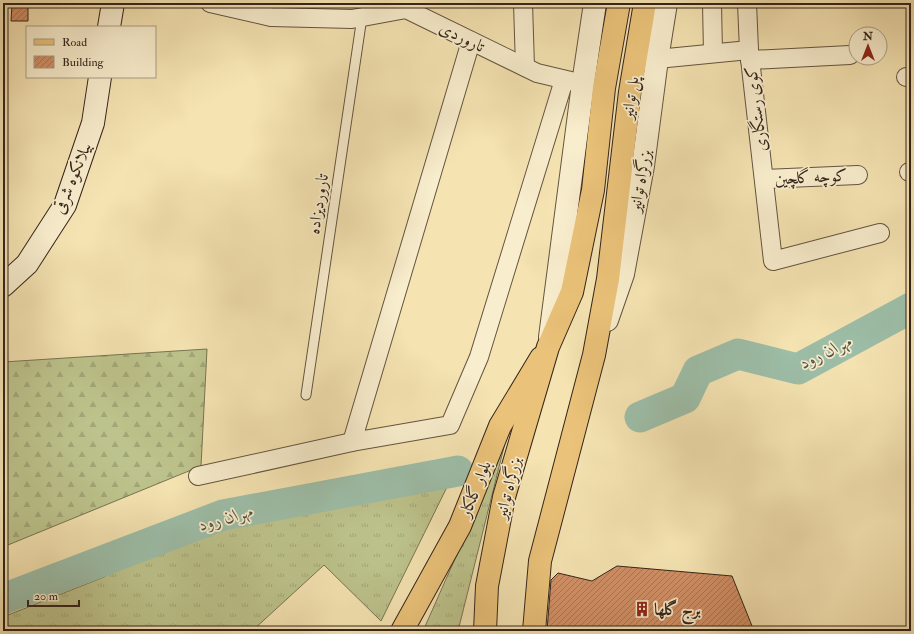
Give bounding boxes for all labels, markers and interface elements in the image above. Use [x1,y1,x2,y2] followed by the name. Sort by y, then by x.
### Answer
[436,17,489,57] street label: تاروردی
[26,26,156,78] legend
[848,26,888,66] north arrow
[862,30,874,43] text: N
[62,35,87,50] text: Road
[62,55,105,70] text: Building
[739,65,772,153] street label: کوی رستگاری
[616,74,645,123] street label: پل توانیر
[48,139,97,217] street label: بیلانکوه شرقی
[623,148,656,216] street label: بزرگراه توانیر
[774,165,848,190] street label: کوچه گلچین
[303,172,333,236] street label: تاروردیزاده
[796,329,856,375] water label: مهران رود
[489,455,526,523] street label: بزرگراه توانیر
[453,458,496,522] street label: بلوار گلکار
[196,499,256,537] water label: مهران رود
[28,582,79,608] scale bar
[34,589,59,604] text: 20 m
[654,599,701,625] place label: برج گلها
[633,600,651,618] building icon: برج گلها

